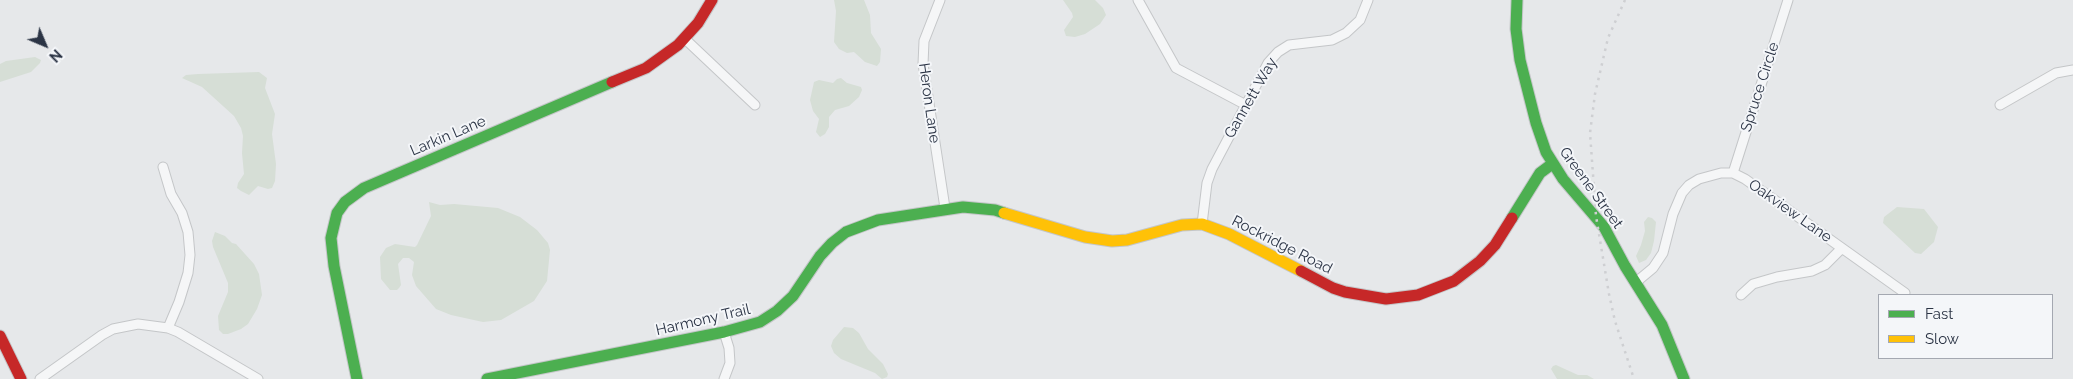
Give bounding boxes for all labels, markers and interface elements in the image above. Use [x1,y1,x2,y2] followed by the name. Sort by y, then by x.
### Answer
[20,20,70,70] north arrow
[1737,40,1783,134] street label: Spruce Circle
[46,46,65,65] text: N
[1221,55,1281,141] street label: Gannett Way
[914,62,944,144] street label: Heron Lane
[407,112,489,160] street label: Larkin Lane
[1555,144,1627,232] street label: Greene Street
[1745,176,1835,246] street label: Oakview Lane
[1229,212,1335,278] street label: Rockridge Road
[1878,294,2053,359] legend
[654,300,752,340] street label: Harmony Trail
[1925,305,1953,323] text: Fast
[1925,330,1959,348] text: Slow

